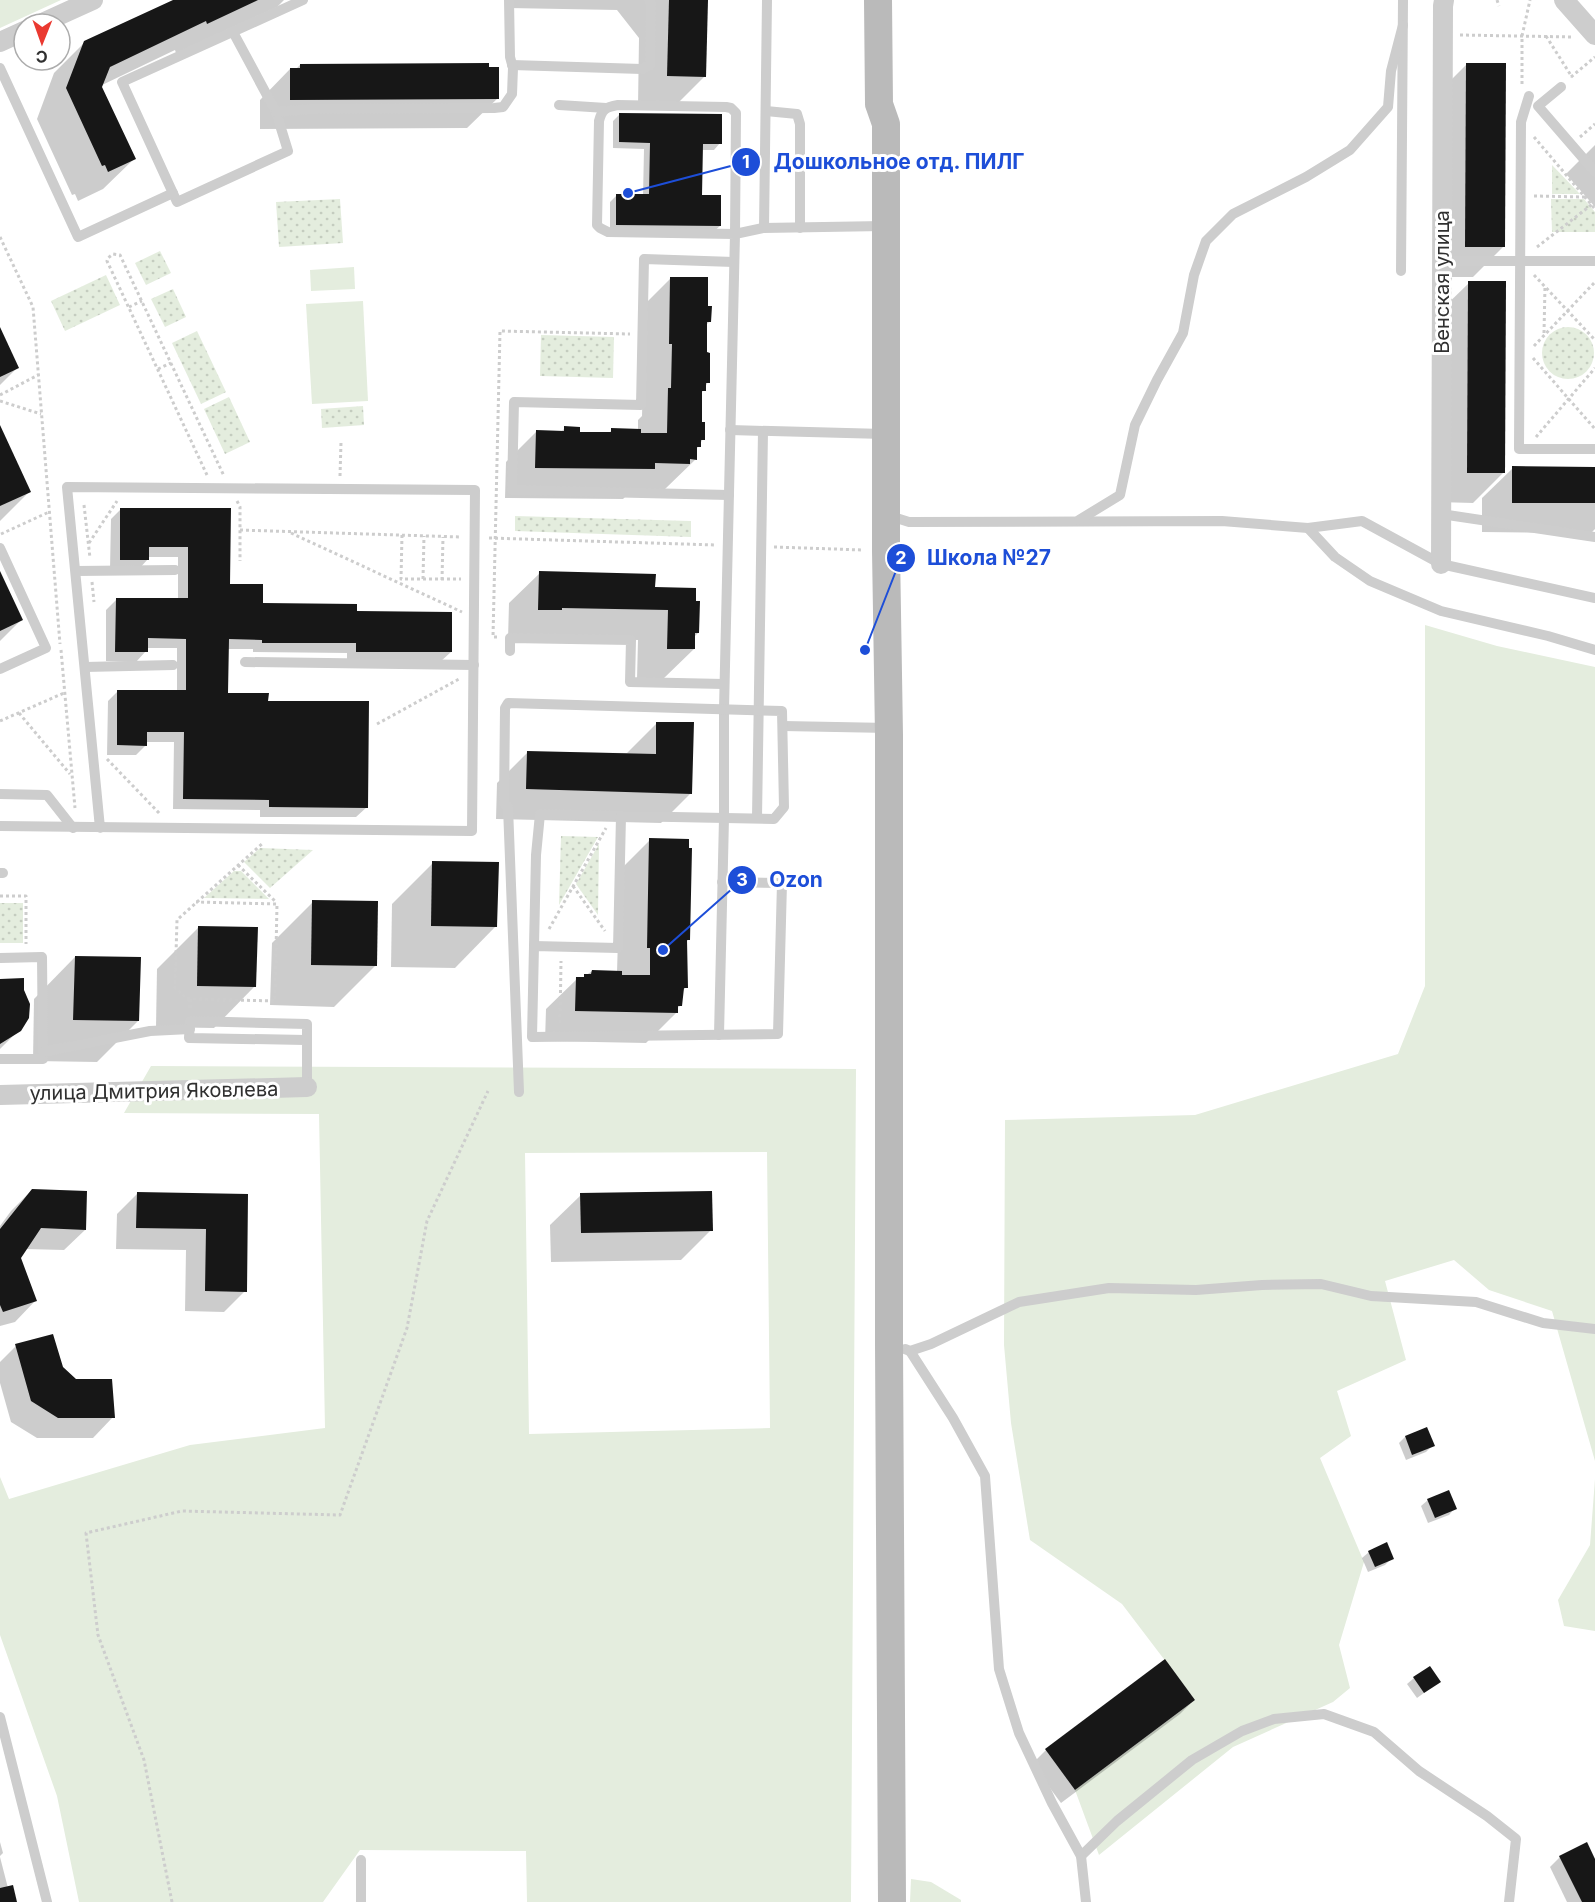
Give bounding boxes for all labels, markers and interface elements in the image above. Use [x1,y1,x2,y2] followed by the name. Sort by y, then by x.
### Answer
[12,12,72,72] north arrow
[35,47,48,67] text: С
[731,143,1037,182] callout: Дошкольное отд. ПИЛГ
[774,149,1024,174] text: Дошкольное отд. ПИЛГ
[742,151,750,172] text: 1
[1430,210,1454,354] street label: Венская улица
[886,538,1063,577] callout: Школа №27
[927,545,1051,570] text: Школа №27
[895,547,907,568] text: 2
[727,860,835,899] callout: Ozon
[769,867,823,892] text: Ozon
[736,869,748,890] text: 3
[29,1077,279,1105] street label: улица Дмитрия Яковлева

